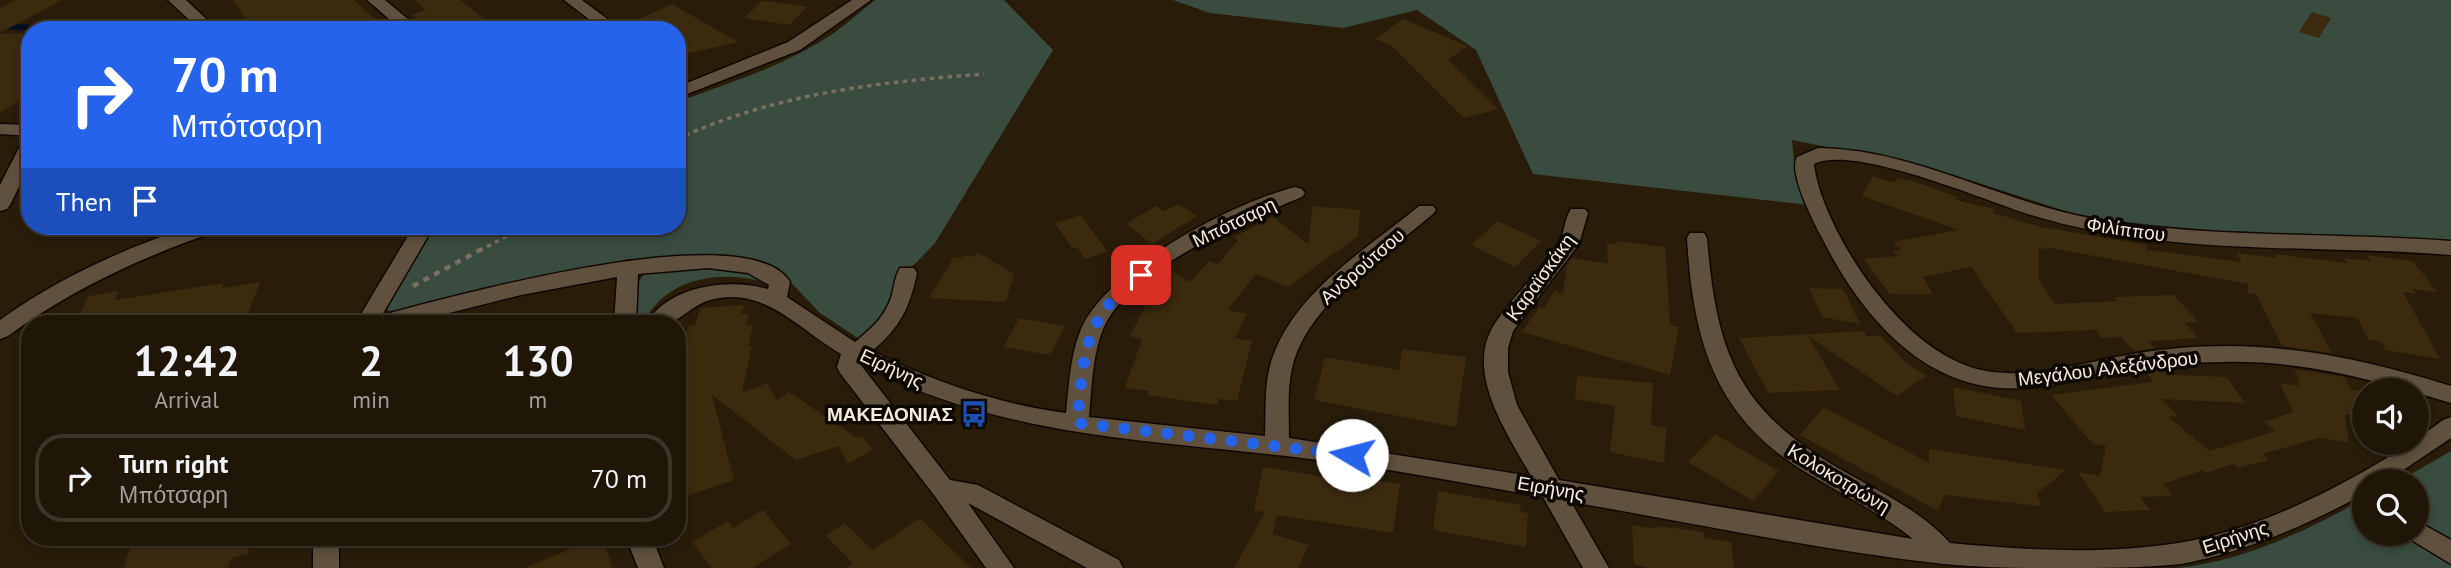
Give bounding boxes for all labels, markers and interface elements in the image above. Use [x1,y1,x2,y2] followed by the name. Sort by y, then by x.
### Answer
[171,42,278,106] text: 70 m
[56,49,147,140] icon: right
[171,104,323,146] text: Μπότσαρη
[126,182,164,220] icon: arrive
[56,185,112,218] text: Then
[1188,191,1280,253] street label: Μπότσαρη
[2085,212,2167,246] street label: Φιλίππου
[1315,223,1409,309] street label: Ανδρούτσου
[1500,229,1580,325] street label: Καραϊσκάκη
[1111,245,1171,305] pin
[1122,256,1160,294] icon: arrive
[133,333,240,388] text: 12:42
[359,333,383,388] text: 2
[502,333,574,388] text: 130
[856,343,928,393] street label: Ειρήνης
[2016,345,2200,391] street label: Μεγάλου Αλεξάνδρου
[2352,378,2429,546] map controls
[2352,378,2429,455] button: sound
[154,385,219,414] text: Arrival
[352,385,390,414] text: min
[529,385,547,414] text: m
[959,399,989,429] bus stop icon: ΜΑΚΕΔΟΝΙΑΣ
[827,402,953,426] place label: ΜΑΚΕΔΟΝΙΑΣ
[1315,418,1389,492] position arrow
[1783,438,1895,518] street label: Κολοκοτρώνη
[119,447,228,480] text: Turn right
[60,459,98,497] icon: right
[591,462,647,495] text: 70 m
[2352,469,2429,546] button: search
[1516,470,1586,506] street label: Ειρήνης
[119,480,228,509] text: Μπότσαρη
[2199,515,2271,559] street label: Ειρήνης

